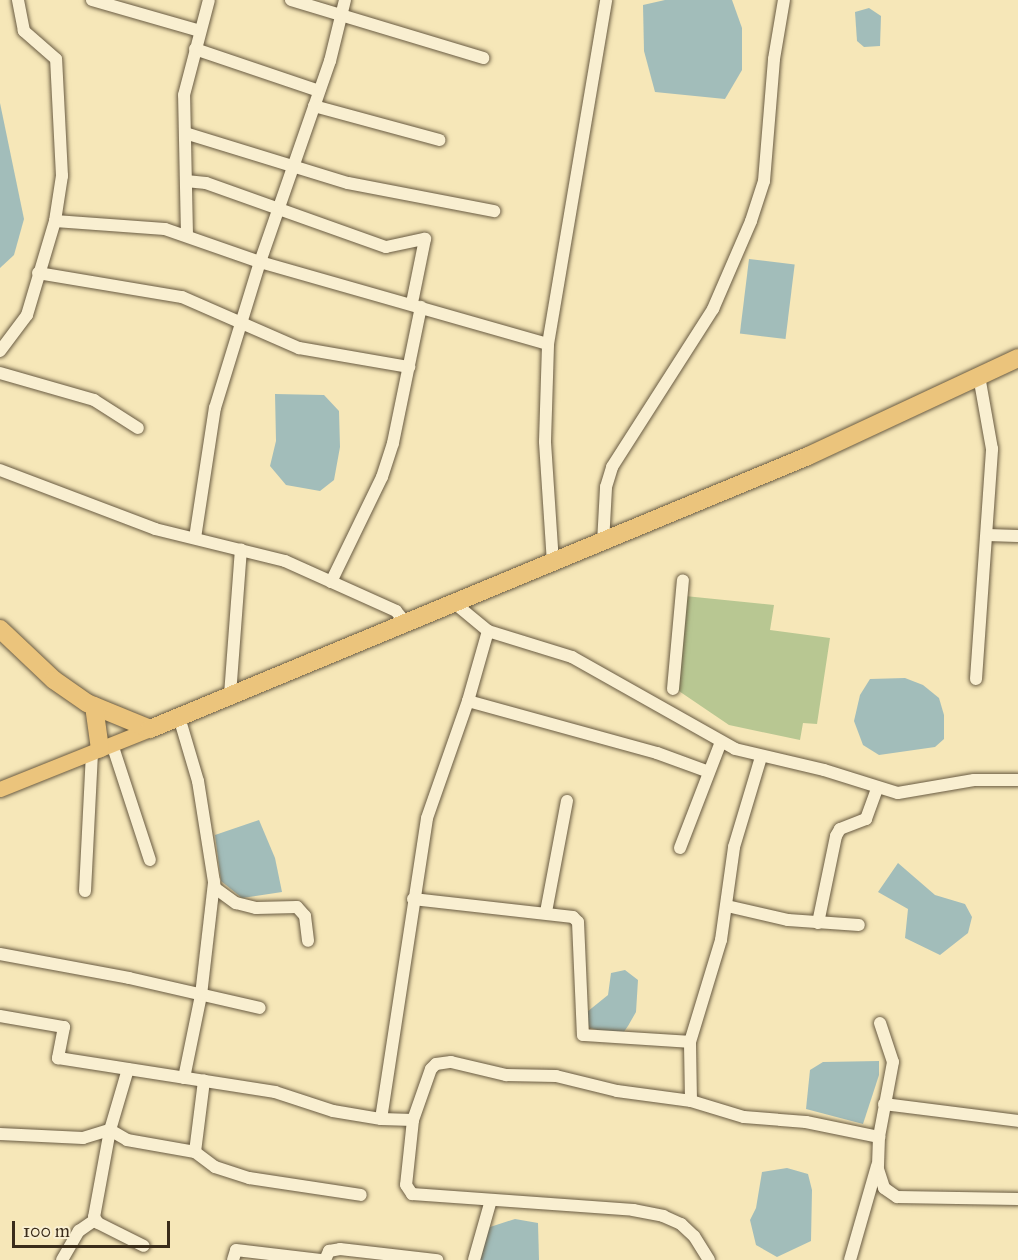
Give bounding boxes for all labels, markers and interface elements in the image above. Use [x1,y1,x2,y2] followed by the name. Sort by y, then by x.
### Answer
[15,1209,172,1247] scale bar
[23,1220,70,1242] text: 100 m

